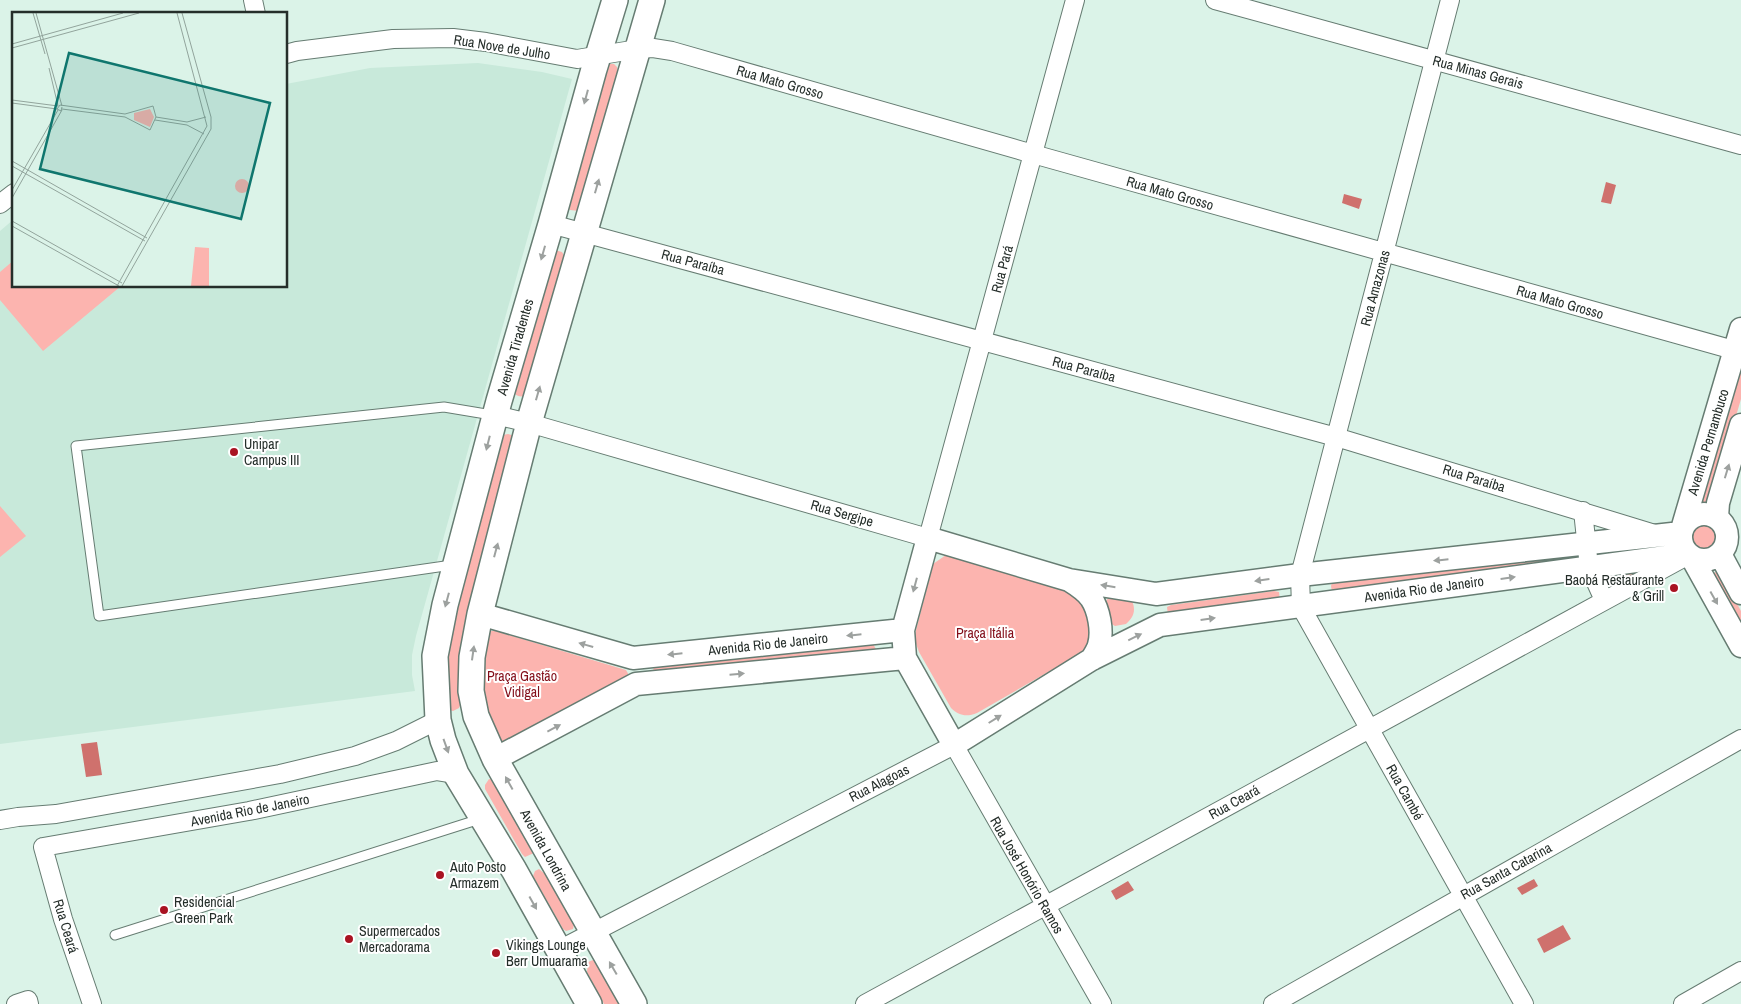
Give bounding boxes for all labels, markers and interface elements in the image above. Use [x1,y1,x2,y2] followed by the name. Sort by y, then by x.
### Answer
[12,12,288,288] inset map
[452,30,552,64] street label: Rua Nove de Julho
[1431,51,1526,93] street label: Rua Minas Gerais
[734,61,826,103] street label: Rua Mato Grosso
[582,89,590,104] one-way arrow
[1124,172,1216,214] street label: Rua Mato Grosso
[594,178,602,193] one-way arrow
[987,243,1017,295] street label: Rua Pará
[660,245,727,279] street label: Rua Paraíba
[538,246,546,261] one-way arrow
[1356,248,1394,328] street label: Rua Amazonas
[1514,281,1606,323] street label: Rua Mato Grosso
[492,296,537,398] street label: Avenida Tiradentes
[1051,352,1118,386] street label: Rua Paraíba
[534,386,542,401] one-way arrow
[1683,387,1733,498] street label: Avenida Pernambuco
[244,435,300,469] place label: Unipar Campus III
[484,436,492,451] one-way arrow
[228,446,240,458] marker: Unipar Campus III
[1441,460,1508,496] street label: Rua Paraíba
[1724,463,1732,478] one-way arrow
[809,495,875,531] street label: Rua Sergipe
[492,543,500,558] one-way arrow
[1433,556,1449,564] one-way arrow
[1565,571,1664,605] place label: Baobá Restaurante & Grill
[1362,572,1485,606] street label: Avenida Rio de Janeiro
[1500,574,1516,582] one-way arrow
[1254,576,1270,584] one-way arrow
[911,578,919,593] one-way arrow
[1099,582,1115,590] one-way arrow
[1668,582,1680,594] marker: Baobá Restaurante & Grill
[1710,592,1719,605] one-way arrow
[442,593,450,608] one-way arrow
[1201,615,1217,623] one-way arrow
[956,624,1015,642] park label: Praça Itália
[706,629,829,659] street label: Avenida Rio de Janeiro
[846,631,862,639] one-way arrow
[1128,633,1143,642] one-way arrow
[578,640,593,648] one-way arrow
[469,644,477,660] one-way arrow
[667,650,683,658] one-way arrow
[487,667,557,701] park label: Praça Gastão Vidigal
[729,670,745,678] one-way arrow
[988,714,1002,724] one-way arrow
[547,723,561,732] one-way arrow
[442,739,450,754] one-way arrow
[846,760,912,806] street label: Rua Alagoas
[1382,761,1428,823] street label: Rua Cambé
[505,775,513,790] one-way arrow
[1205,780,1263,823] street label: Rua Ceará
[188,790,311,831] street label: Avenida Rio de Janeiro
[516,805,576,894] street label: Avenida Londrina
[986,813,1068,937] street label: Rua José Honório Ramos
[1457,838,1555,903] street label: Rua Santa Catarina
[449,858,506,892] place label: Auto Posto Armazem
[434,869,446,881] marker: Auto Posto Armazem
[174,893,235,927] place label: Residencial Green Park
[49,897,83,956] street label: Rua Ceará
[528,897,537,910] one-way arrow
[158,904,170,916] marker: Residencial Green Park
[359,922,440,956] place label: Supermercados Mercadorama
[343,933,355,945] marker: Supermercados Mercadorama
[506,936,588,970] place label: Vikings Lounge Berr Umuarama
[490,947,502,959] marker: Vikings Lounge Berr Umuarama
[609,962,618,975] one-way arrow

